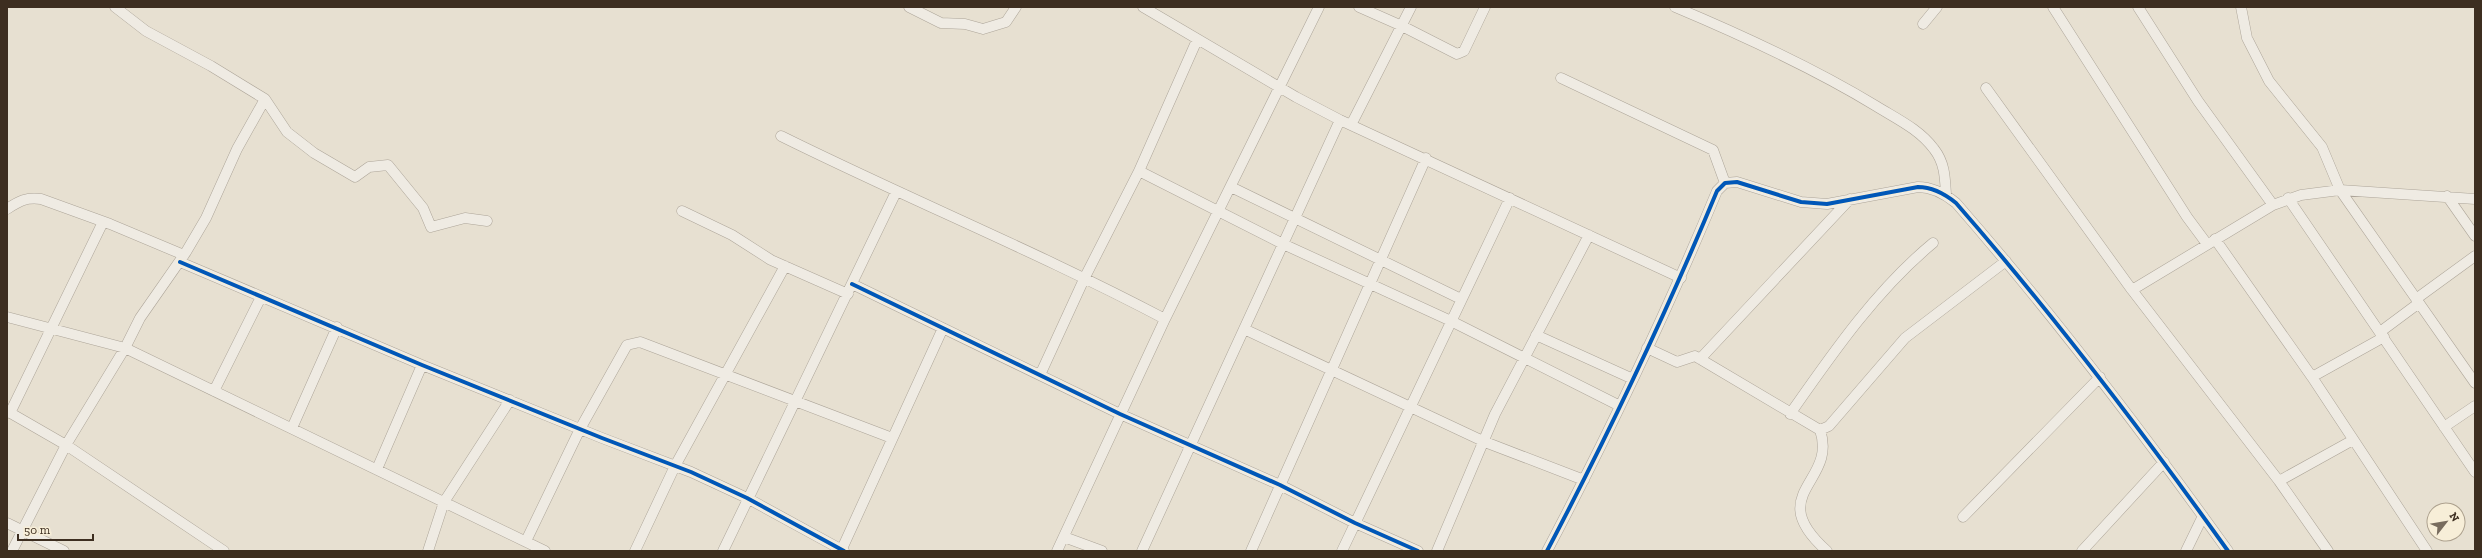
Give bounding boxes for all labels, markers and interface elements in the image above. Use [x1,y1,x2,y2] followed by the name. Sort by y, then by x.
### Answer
[2426,502,2466,542] north arrow
[2446,510,2462,525] text: N
[18,516,93,542] scale bar
[24,523,51,537] text: 50 m

